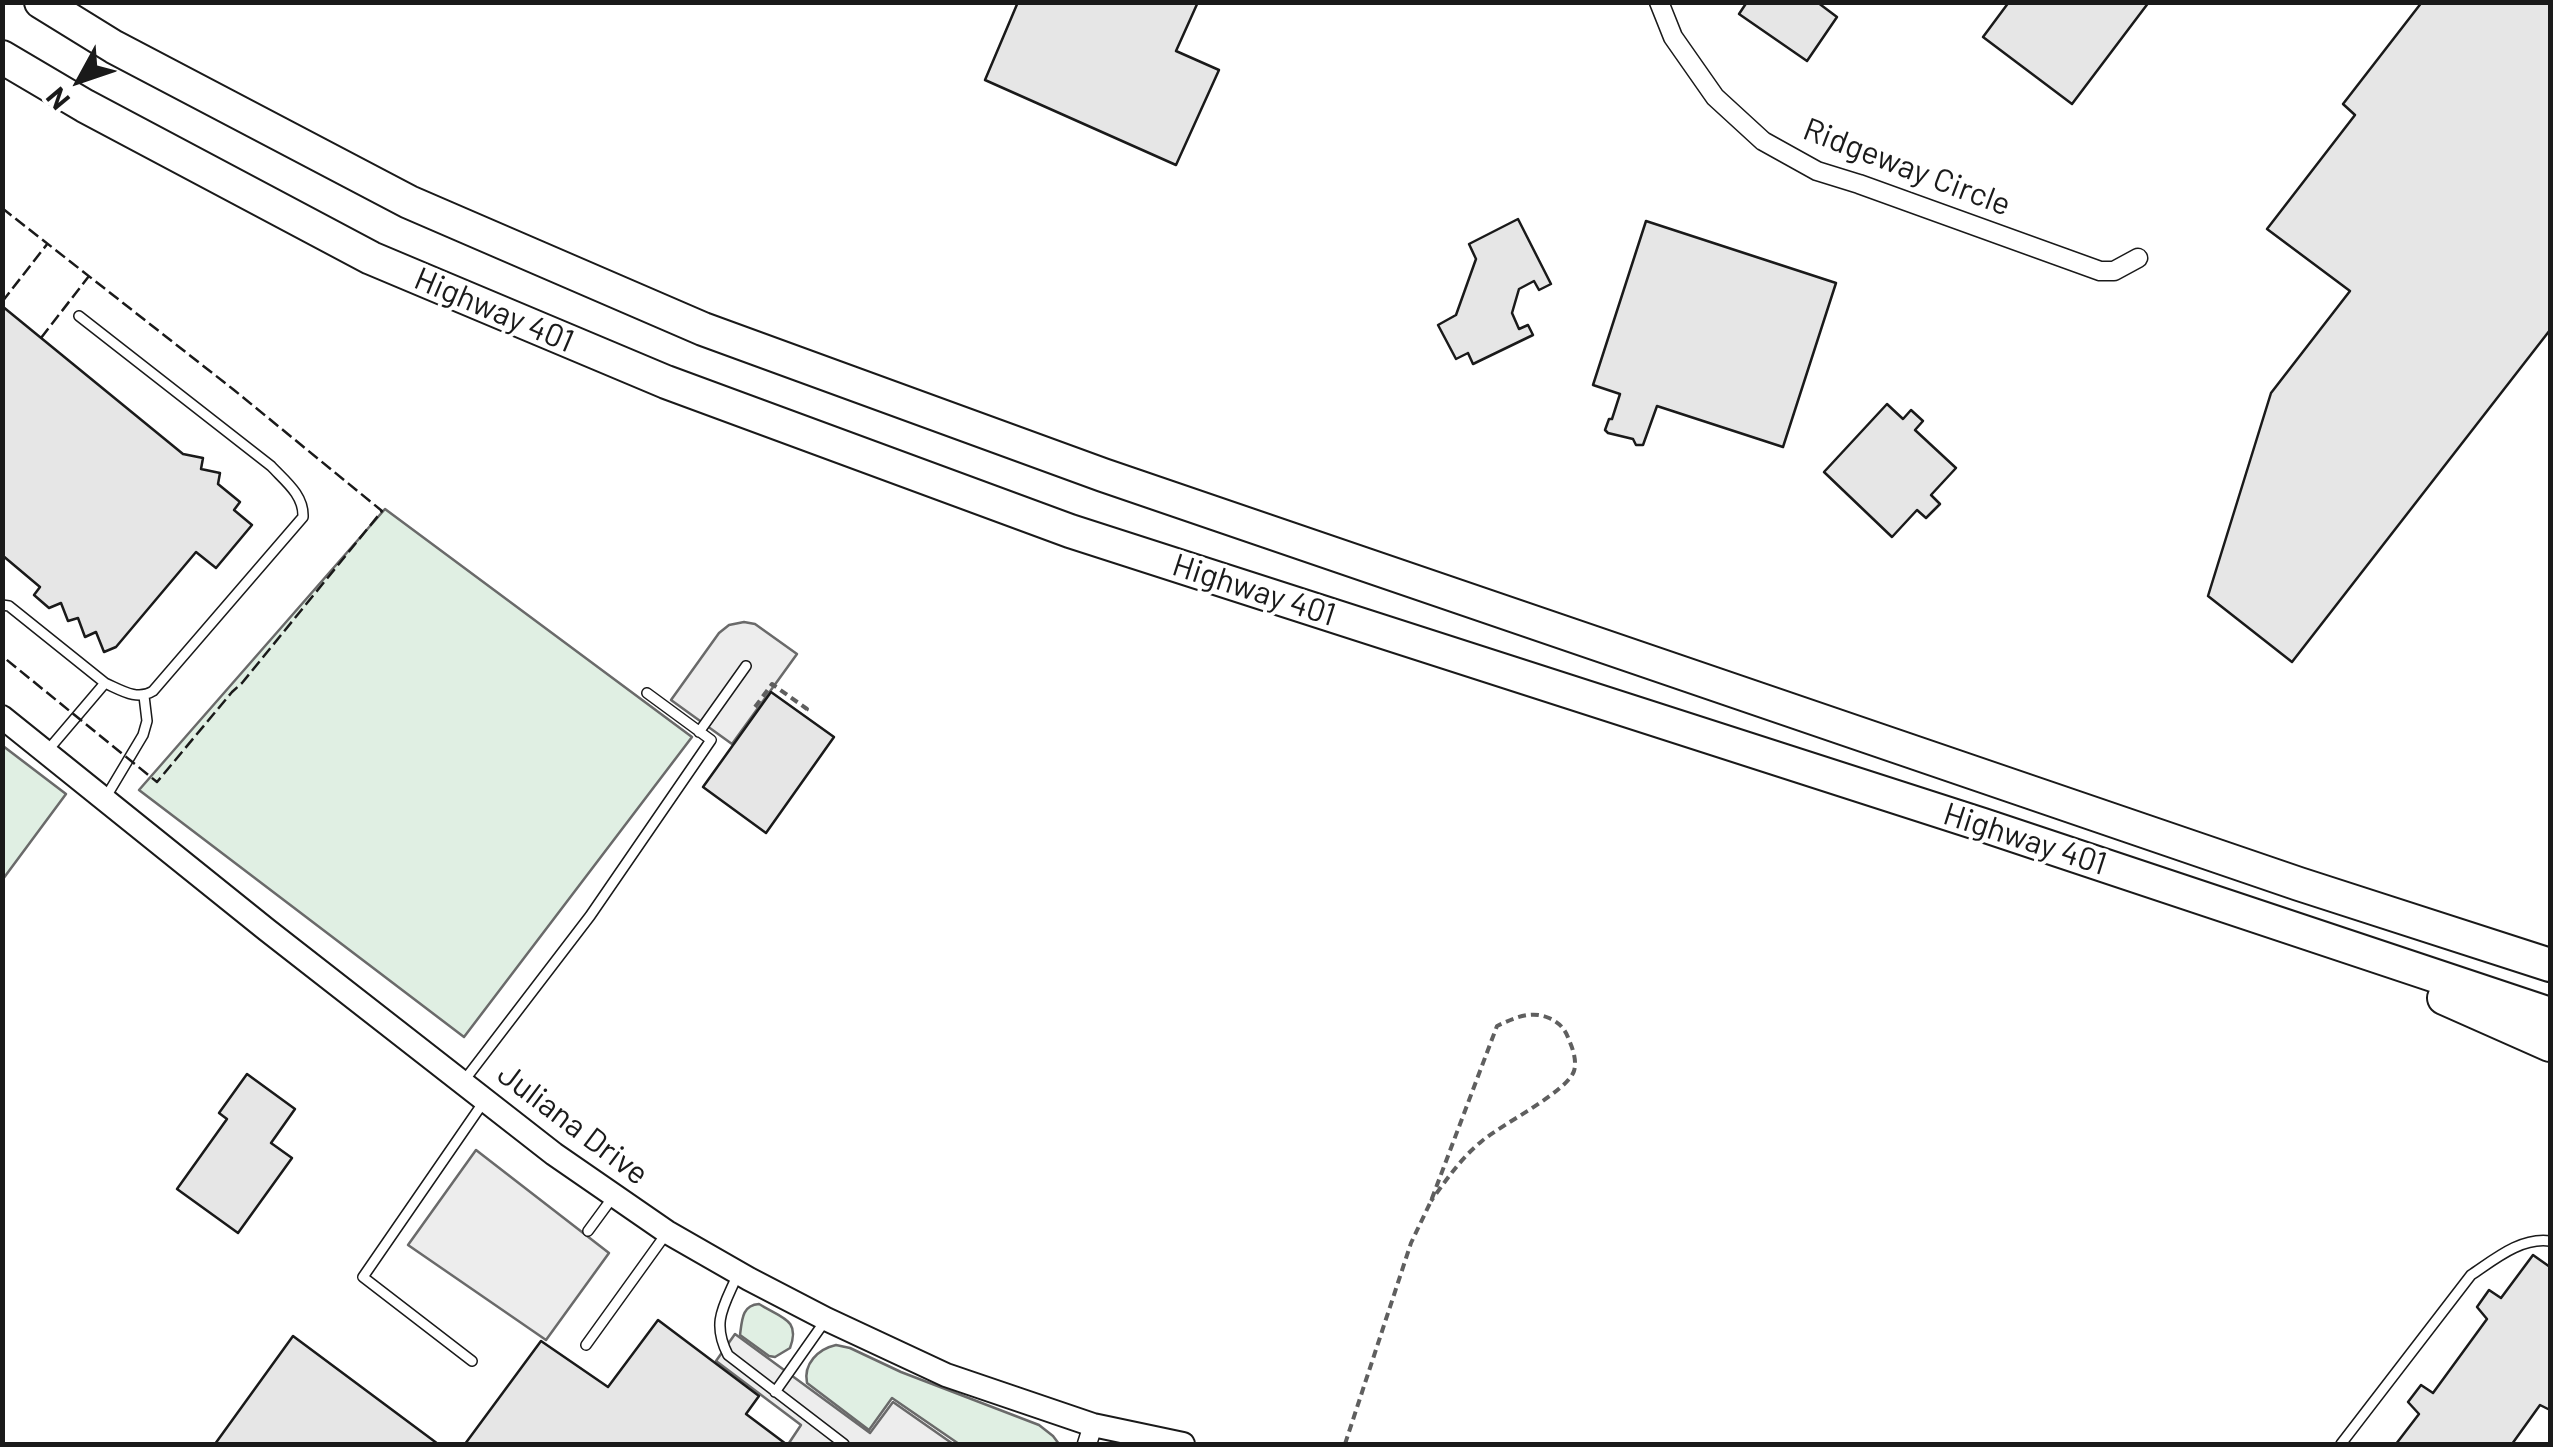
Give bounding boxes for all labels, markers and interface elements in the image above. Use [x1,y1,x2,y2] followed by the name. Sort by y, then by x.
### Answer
[30,30,130,130] north arrow
[38,81,76,117] text: N
[1798,110,2016,224] street label: Ridgeway Circle
[409,259,579,361] street label: Highway 401
[1168,546,1340,634] street label: Highway 401
[1939,795,2111,883] street label: Highway 401
[490,1055,656,1193] street label: Juliana Drive

